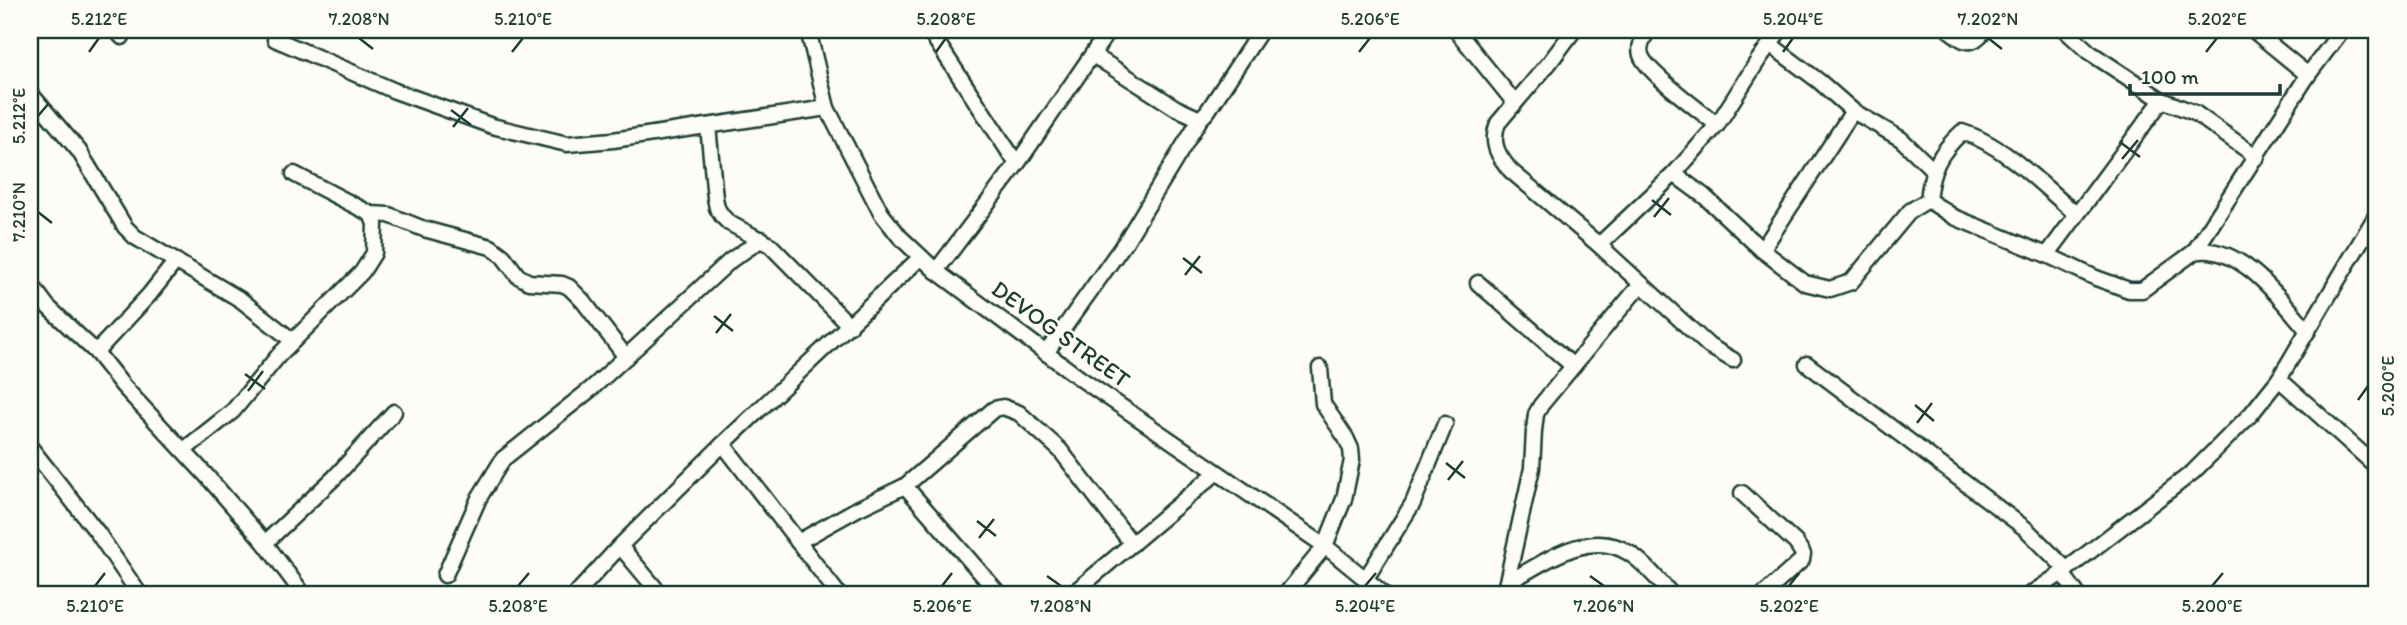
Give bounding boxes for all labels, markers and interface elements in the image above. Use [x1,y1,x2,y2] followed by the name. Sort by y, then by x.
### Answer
[71,8,127,30] text: 5.212°E
[328,8,390,30] text: 7.208°N
[494,8,552,30] text: 5.210°E
[916,8,976,30] text: 5.208°E
[1340,8,1400,30] text: 5.206°E
[1763,8,1823,30] text: 5.204°E
[1958,8,2018,30] text: 7.202°N
[2187,8,2247,30] text: 5.202°E
[2130,52,2281,96] scale bar
[2141,64,2199,89] text: 100 m
[8,88,30,144] text: 5.212°E
[8,182,30,242] text: 7.210°N
[986,274,1137,394] street label: DEVOG STREET
[2377,356,2399,416] text: 5.200°E
[66,595,124,617] text: 5.210°E
[488,595,548,617] text: 5.208°E
[912,595,972,617] text: 5.206°E
[1030,595,1092,617] text: 7.208°N
[1335,595,1395,617] text: 5.204°E
[1574,595,1634,617] text: 7.206°N
[1759,595,1819,617] text: 5.202°E
[2182,595,2242,617] text: 5.200°E

